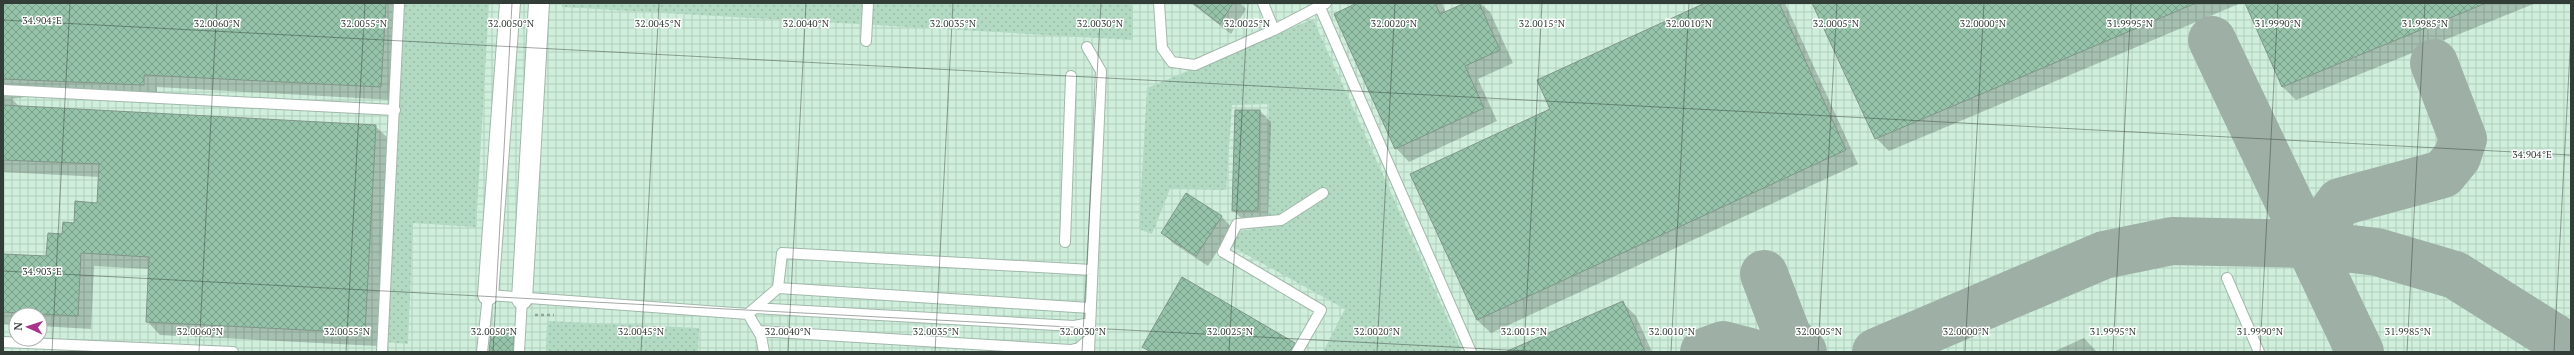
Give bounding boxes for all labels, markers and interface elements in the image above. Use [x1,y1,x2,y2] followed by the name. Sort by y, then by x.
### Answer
[22,14,62,27] text: 34.904°E
[194,17,241,30] text: 32.0060°N
[341,17,388,30] text: 32.0055°N
[488,17,535,30] text: 32.0050°N
[635,17,682,30] text: 32.0045°N
[783,17,830,30] text: 32.0040°N
[930,17,977,30] text: 32.0035°N
[1077,17,1124,30] text: 32.0030°N
[1224,17,1271,30] text: 32.0025°N
[1371,17,1418,30] text: 32.0020°N
[1519,17,1566,30] text: 32.0015°N
[1666,17,1713,30] text: 32.0010°N
[1813,17,1860,30] text: 32.0005°N
[1960,17,2007,30] text: 32.0000°N
[2107,17,2154,30] text: 31.9995°N
[2255,17,2302,30] text: 31.9990°N
[2402,17,2449,30] text: 31.9985°N
[2512,148,2552,161] text: 34.904°E
[22,265,62,278] text: 34.903°E
[8,307,48,347] north arrow
[11,321,25,331] text: N
[177,325,224,338] text: 32.0060°N
[324,325,371,338] text: 32.0055°N
[471,325,518,338] text: 32.0050°N
[618,325,665,338] text: 32.0045°N
[765,325,812,338] text: 32.0040°N
[913,325,960,338] text: 32.0035°N
[1060,325,1107,338] text: 32.0030°N
[1207,325,1254,338] text: 32.0025°N
[1354,325,1401,338] text: 32.0020°N
[1501,325,1548,338] text: 32.0015°N
[1649,325,1696,338] text: 32.0010°N
[1796,325,1843,338] text: 32.0005°N
[1943,325,1990,338] text: 32.0000°N
[2090,325,2137,338] text: 31.9995°N
[2237,325,2284,338] text: 31.9990°N
[2385,325,2432,338] text: 31.9985°N

